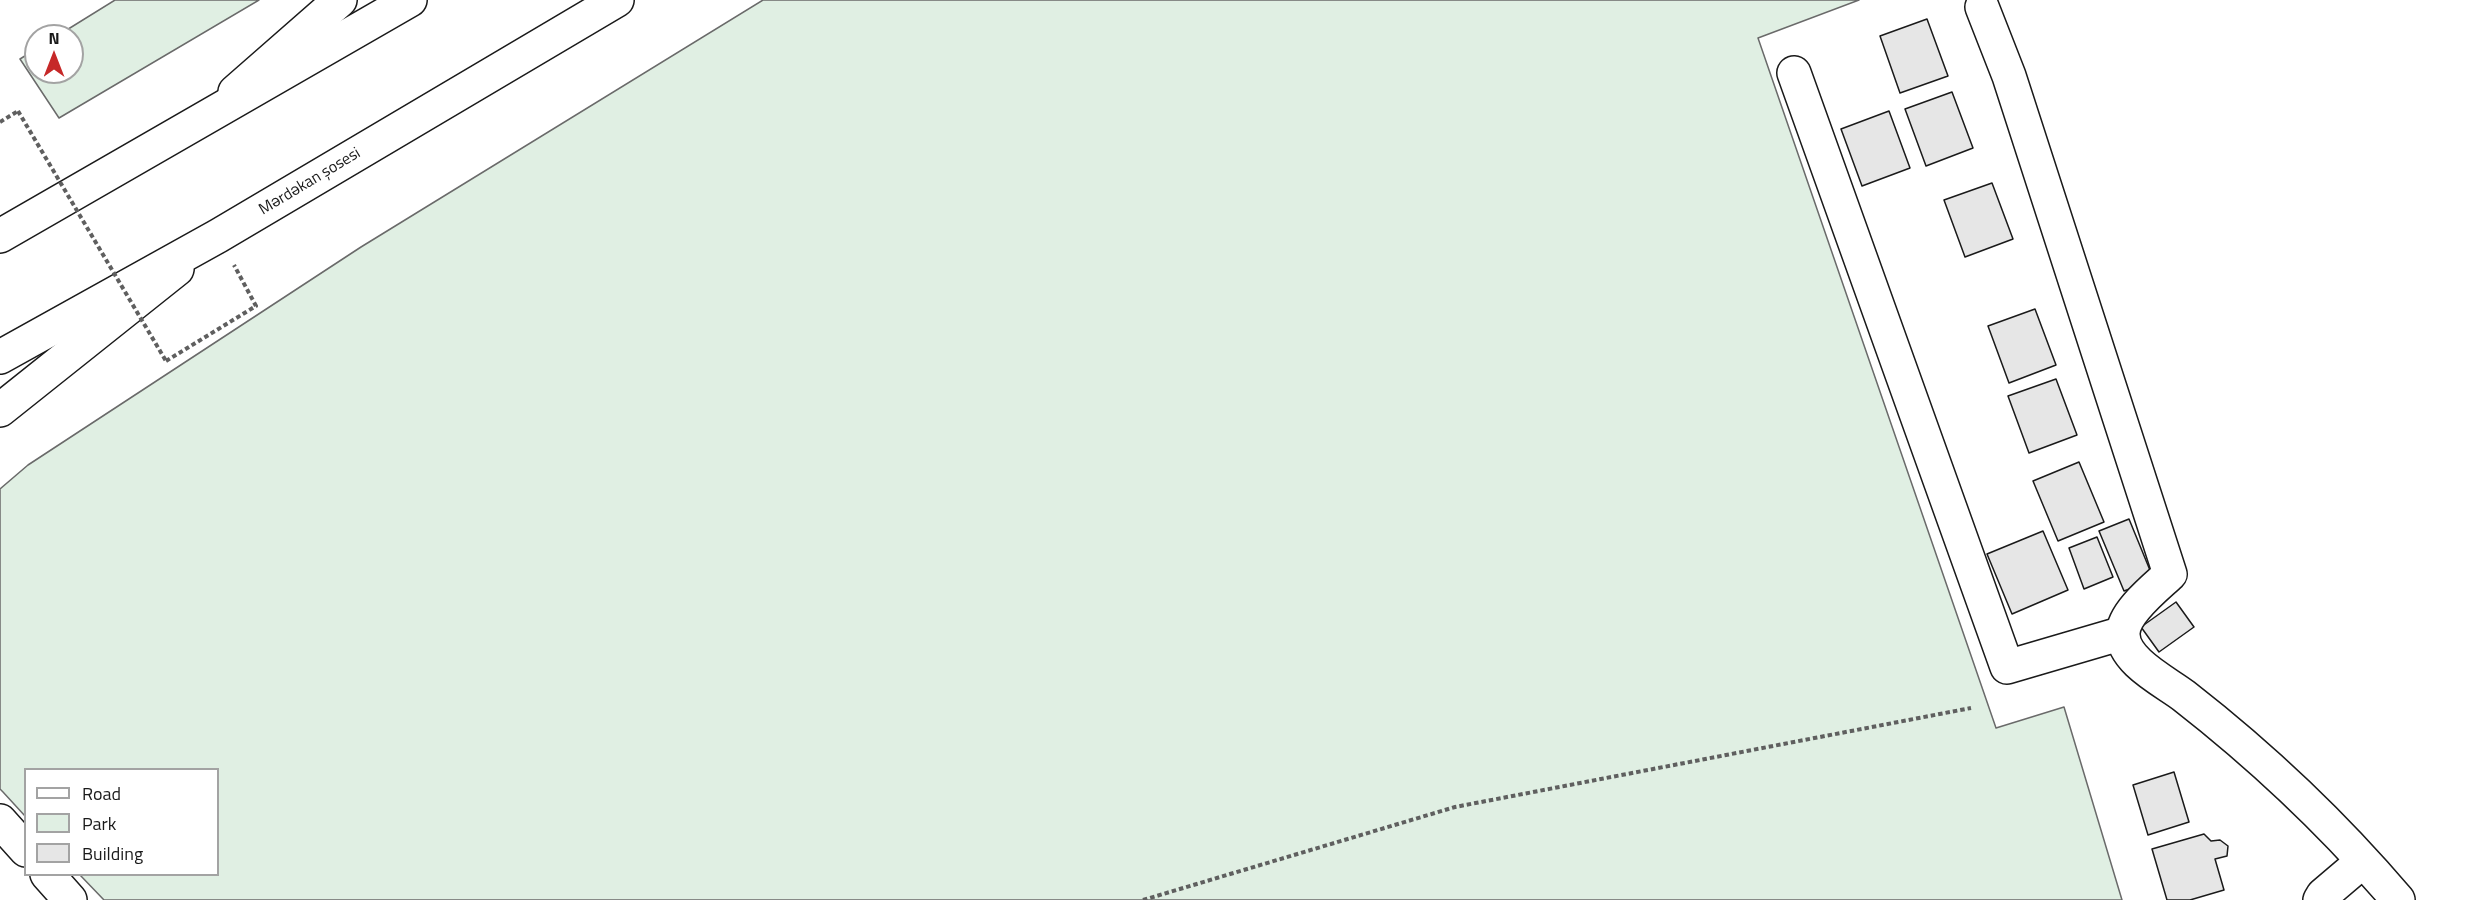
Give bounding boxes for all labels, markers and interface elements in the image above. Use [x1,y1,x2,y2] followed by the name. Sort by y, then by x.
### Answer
[24,24,84,84] north arrow
[48,26,60,50] text: N
[256,144,364,220] street label: Mərdəkan şosesi
[24,768,219,876] legend
[82,780,121,807] text: Road
[82,810,116,837] text: Park
[82,840,143,867] text: Building

